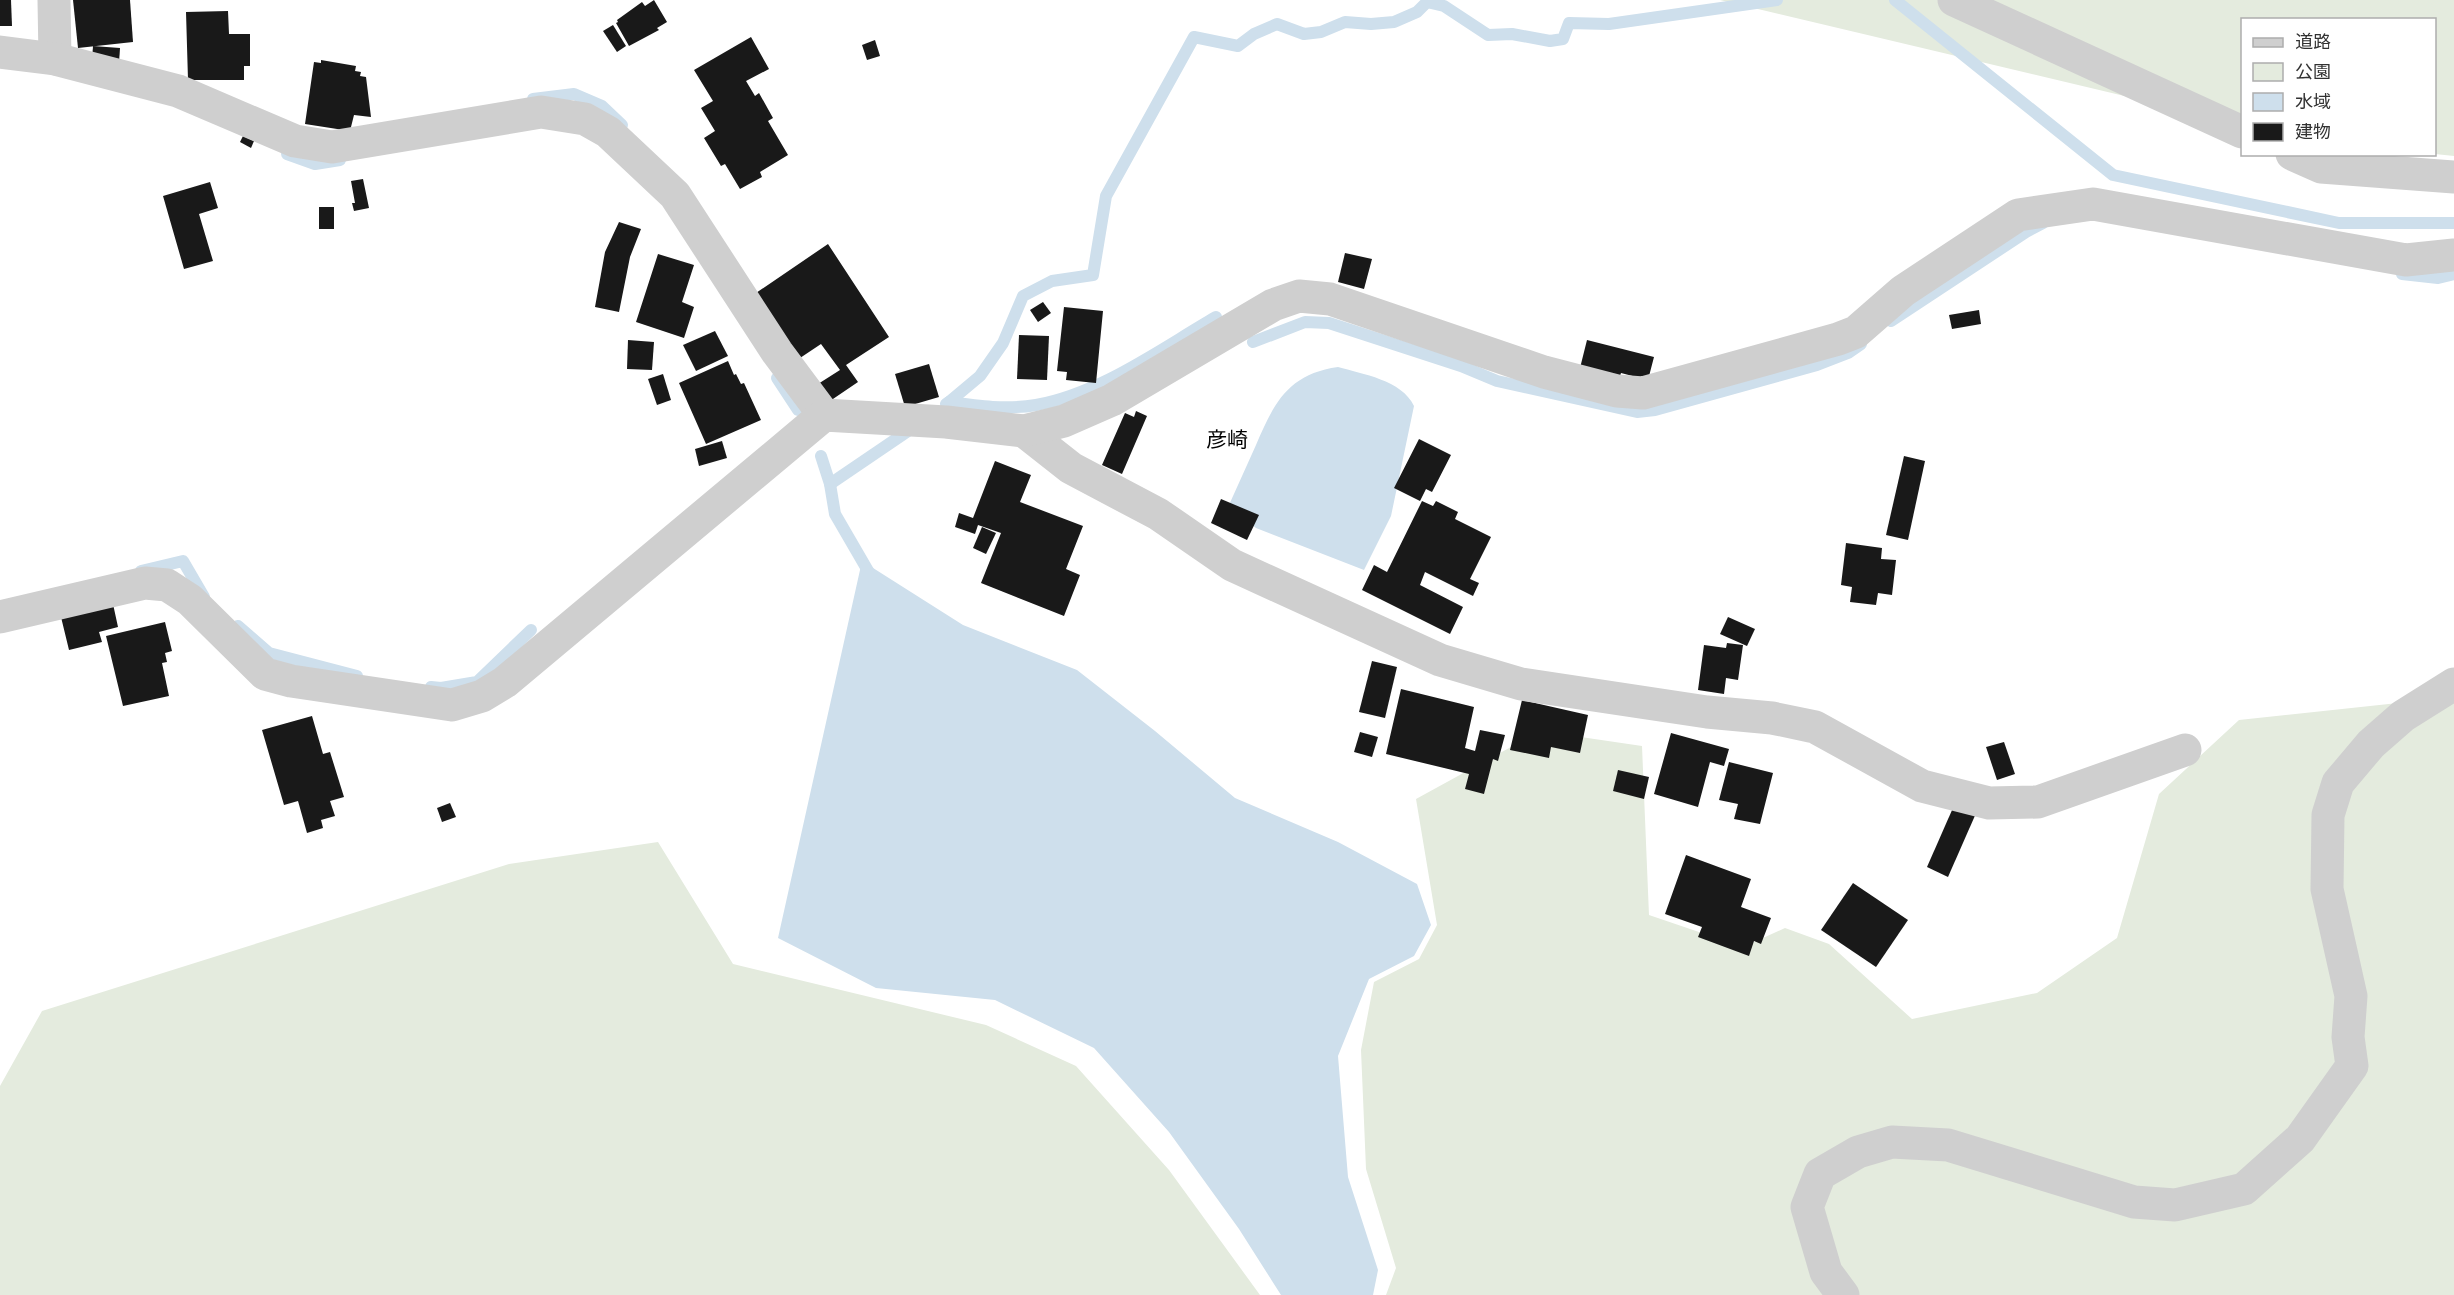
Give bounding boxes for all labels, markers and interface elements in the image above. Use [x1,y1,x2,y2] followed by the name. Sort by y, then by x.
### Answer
[2241,18,2436,156] legend
[2295,31,2331,52] text: 道路
[2295,61,2331,82] text: 公園
[2295,91,2331,112] text: 水域
[2295,121,2331,142] text: 建物
[1206,428,1248,452] district label: 彦崎

